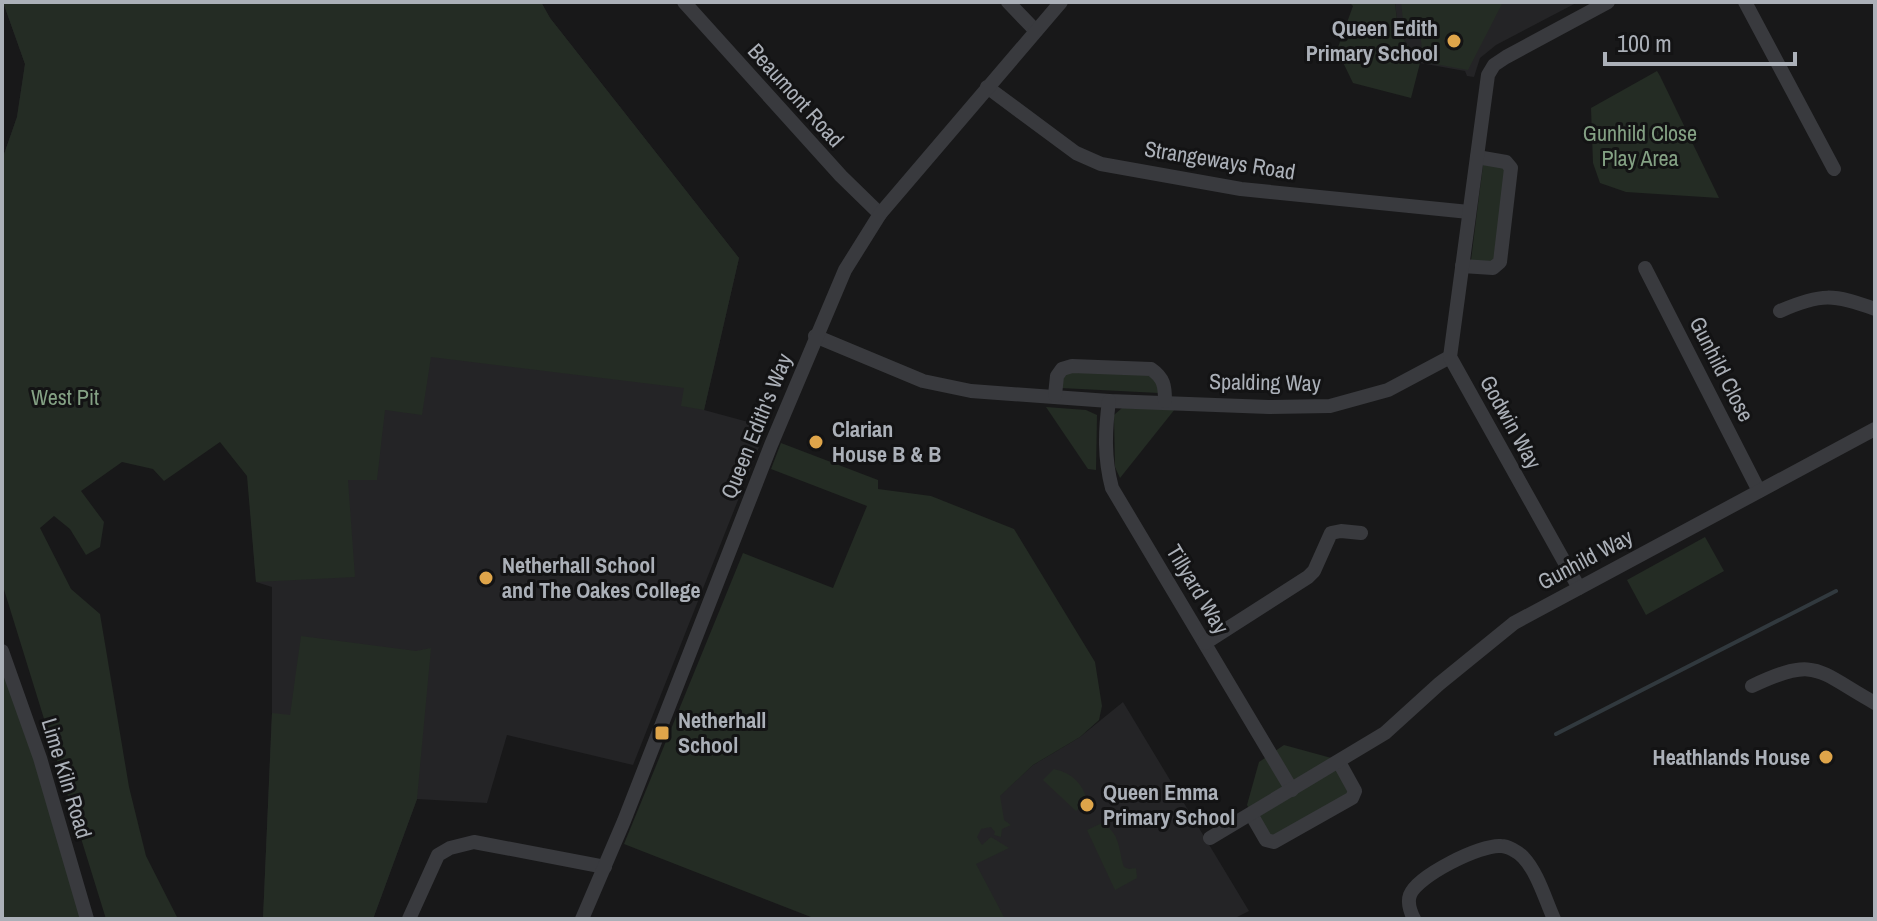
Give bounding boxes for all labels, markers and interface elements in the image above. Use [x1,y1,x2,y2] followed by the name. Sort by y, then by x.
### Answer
[1306,13,1438,68] place label: Queen Edith Primary School
[1605,16,1795,66] scale bar
[1617,27,1672,59] text: 100 m
[1445,32,1463,50] marker: Queen Edith Primary School
[741,37,851,153] street label: Beaumont Road
[1583,118,1697,173] park label: Gunhild Close Play Area
[1142,133,1298,187] street label: Strangeways Road
[1683,311,1761,427] street label: Gunhild Close
[713,349,799,503] street label: Queen Edith's Way
[1209,366,1321,398] street label: Spalding Way
[1473,370,1549,474] street label: Godwin Way
[31,382,99,412] park label: West Pit
[832,414,941,469] place label: Clarian House B & B
[807,433,825,451] marker: Clarian House B & B
[1532,521,1638,597] street label: Gunhild Way
[1160,539,1236,639] street label: Tillyard Way
[502,550,701,605] place label: Netherhall School and The Oakes College
[477,569,495,587] marker: Netherhall School and The Oakes College
[678,705,766,760] place label: Netherhall School
[34,714,100,842] street label: Lime Kiln Road
[653,724,671,742] marker: Netherhall School
[1653,742,1810,772] place label: Heathlands House
[1817,748,1835,766] marker: Heathlands House
[1103,777,1235,832] place label: Queen Emma Primary School
[1078,796,1096,814] marker: Queen Emma Primary School

